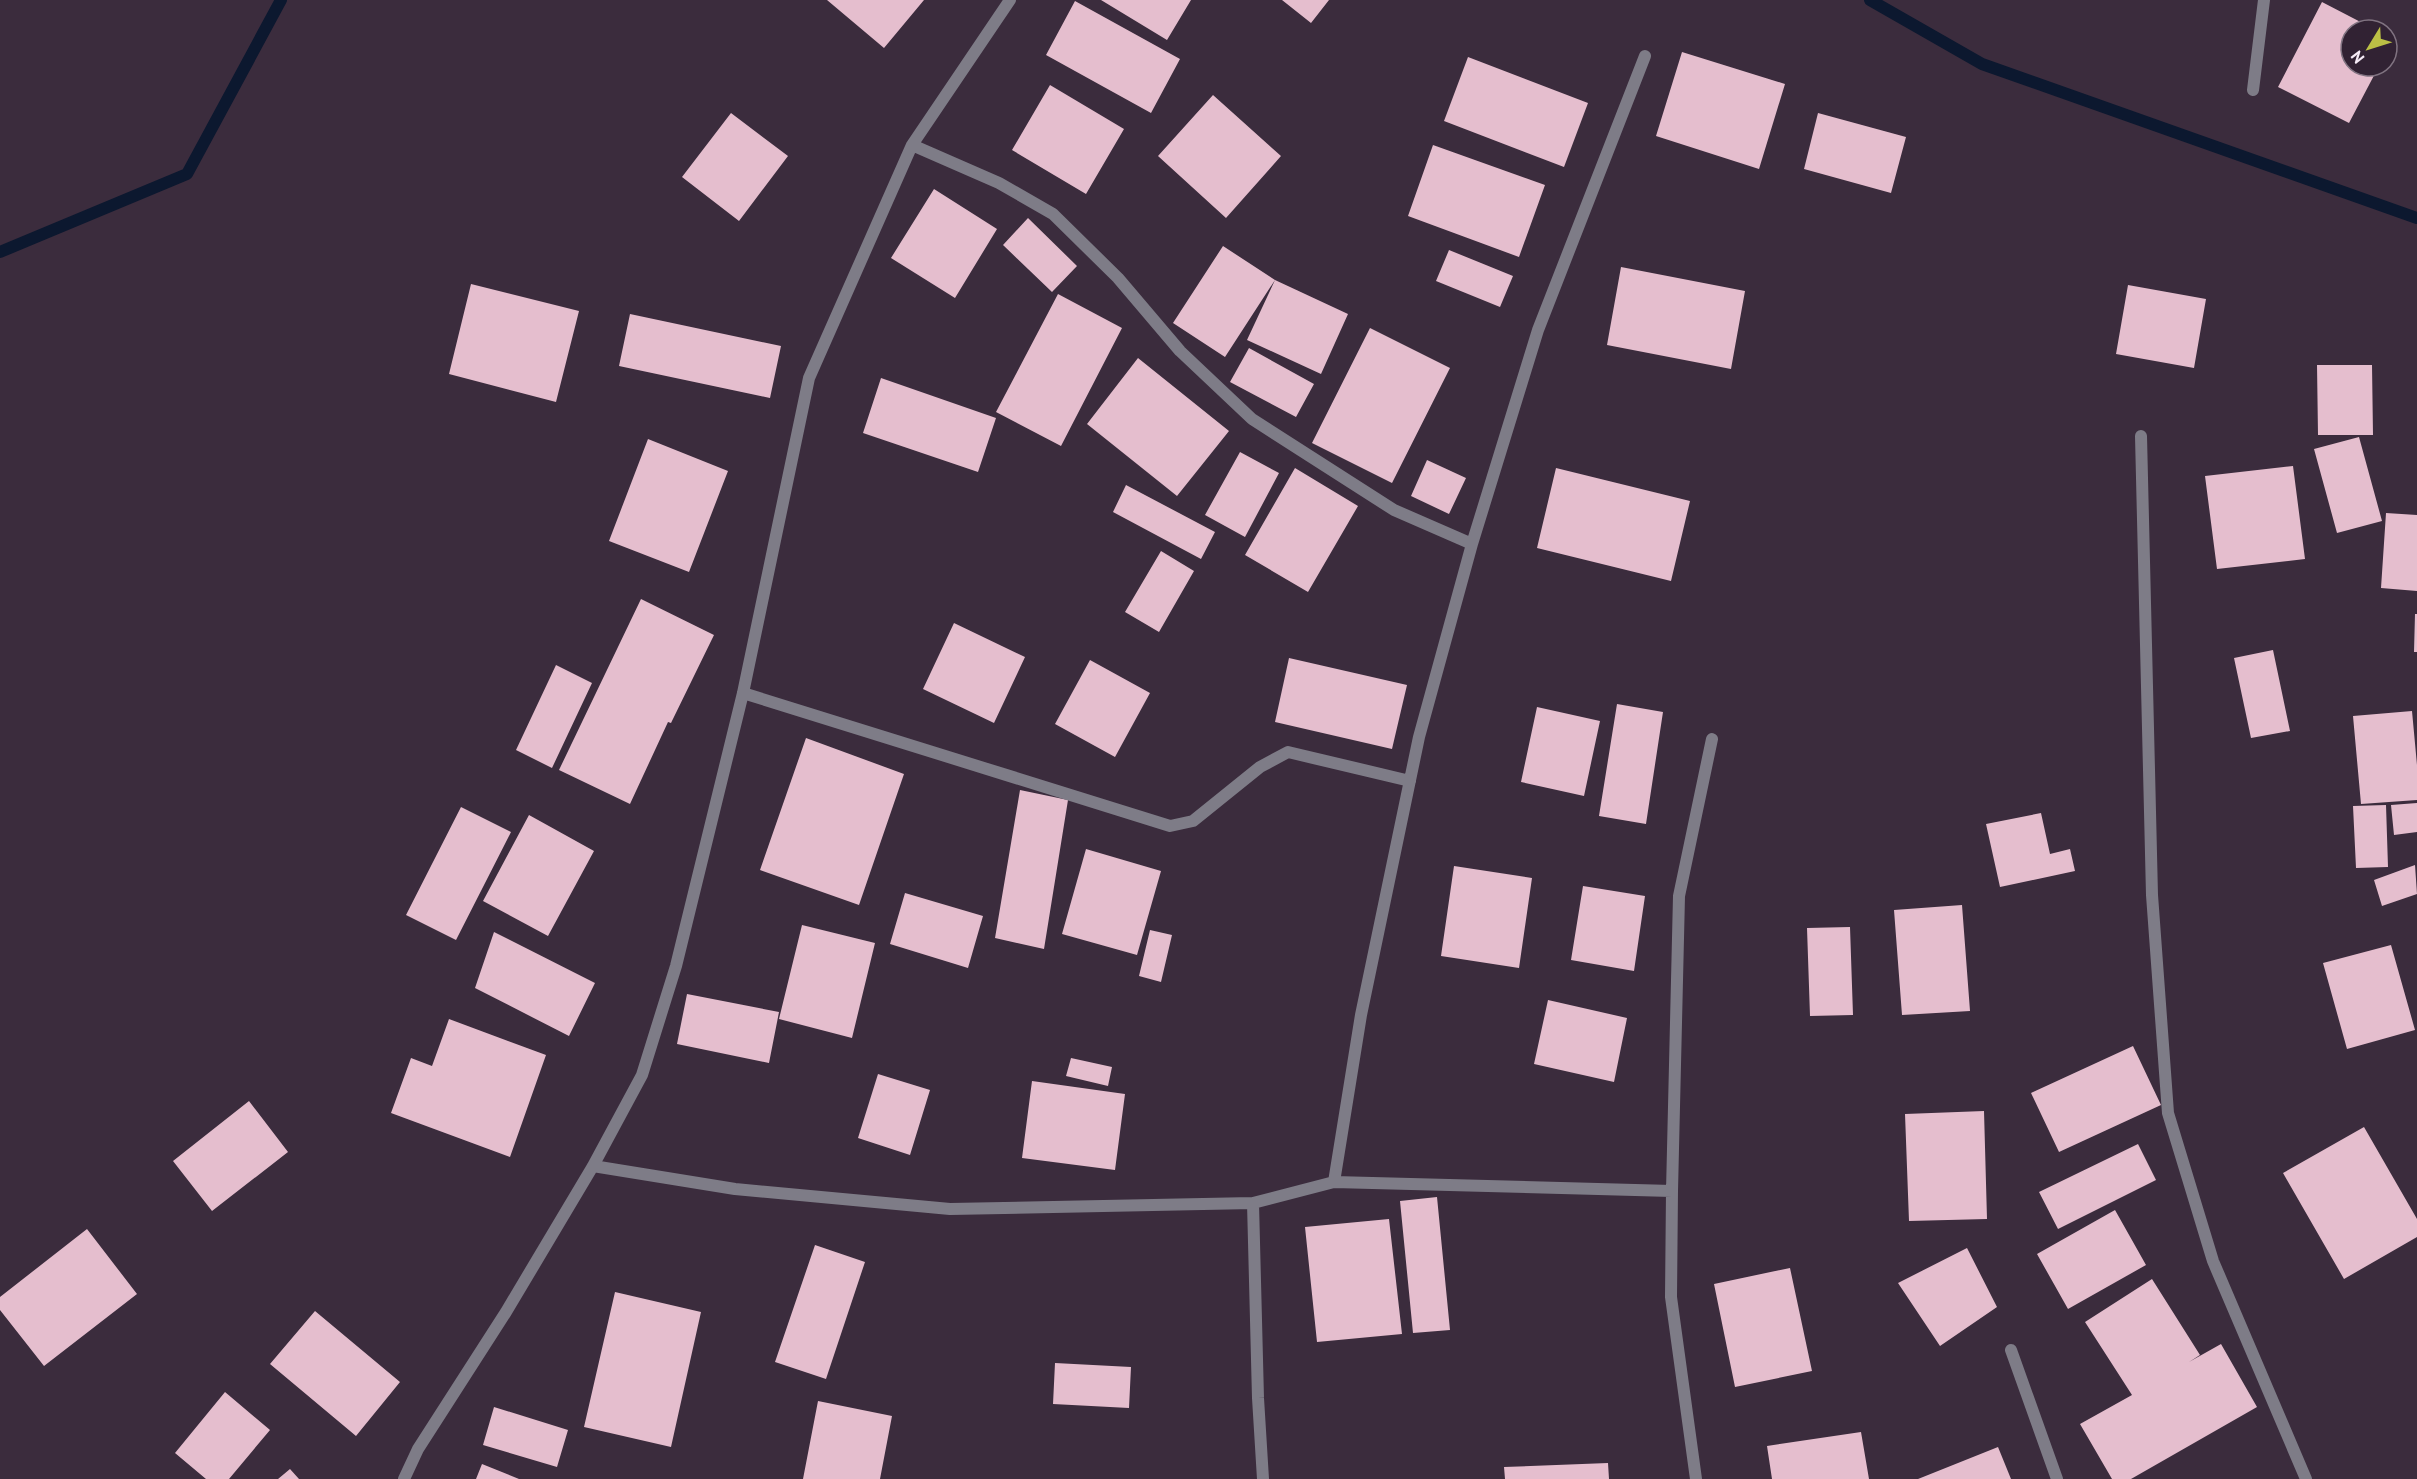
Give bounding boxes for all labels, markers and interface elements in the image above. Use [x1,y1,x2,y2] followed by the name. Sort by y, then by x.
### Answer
[2339,18,2399,78] north arrow
[2346,47,2368,68] text: N

